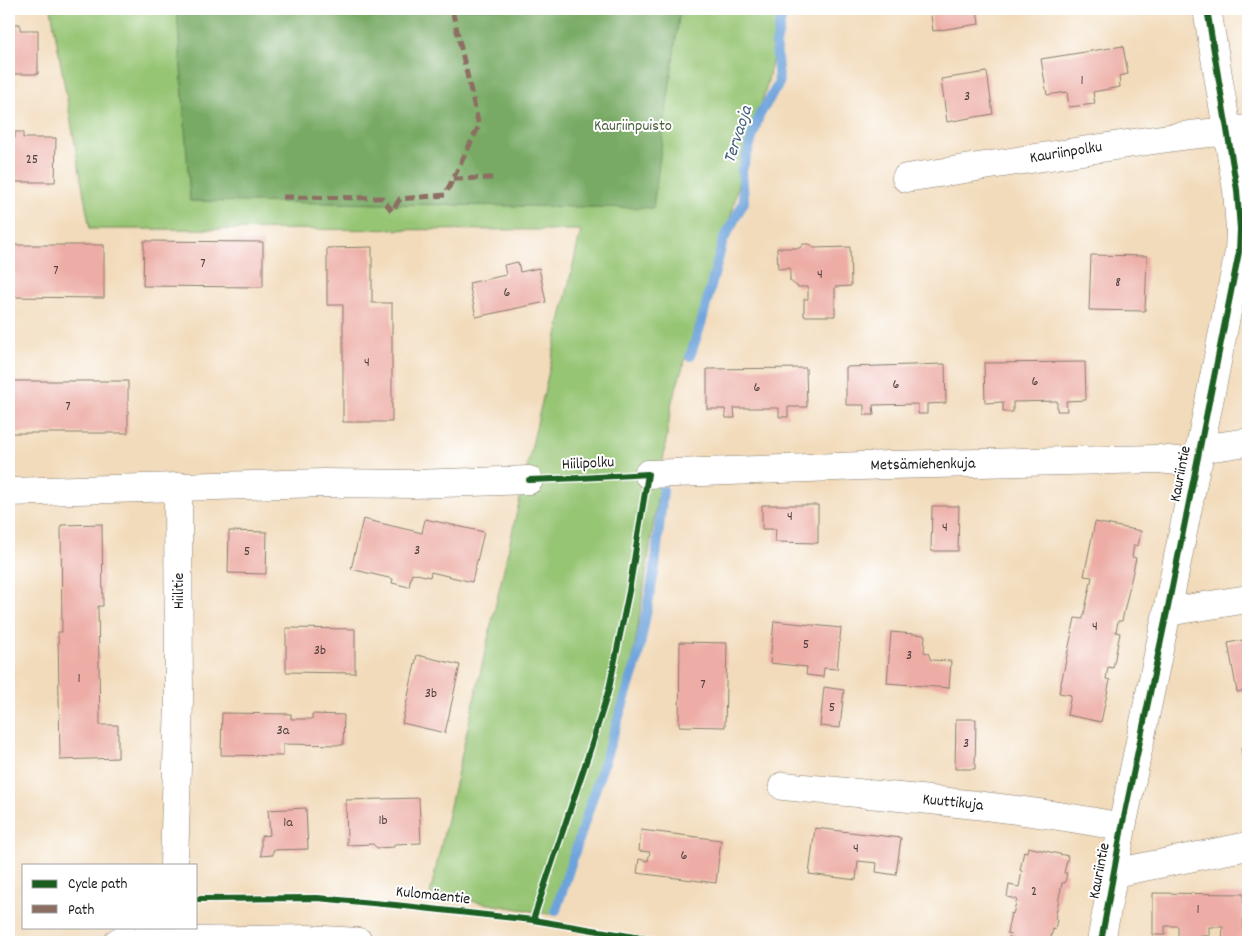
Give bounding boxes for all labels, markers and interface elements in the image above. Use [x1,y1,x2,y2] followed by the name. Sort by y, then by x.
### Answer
[1080,71,1084,91] house number: 1
[964,87,970,107] house number: 3
[718,102,760,167] water label: Tervaoja
[594,115,672,138] park label: Kauriinpuisto
[1028,136,1104,170] street label: Kauriinpolku
[26,150,38,170] house number: 25
[200,254,206,274] house number: 7
[53,261,59,281] house number: 7
[817,265,823,285] house number: 4
[1115,273,1121,293] house number: 8
[504,283,511,303] house number: 6
[364,353,370,373] house number: 4
[1032,372,1039,392] house number: 6
[893,375,900,395] house number: 6
[754,378,761,398] house number: 6
[65,397,71,417] house number: 7
[1164,444,1198,504] street label: Kauriintie
[561,451,615,477] street label: Hiilipolku
[870,453,976,477] street label: Metsämiehenkuja
[787,507,793,527] house number: 4
[942,518,948,538] house number: 4
[414,541,420,561] house number: 3
[244,542,250,562] house number: 5
[168,573,191,609] street label: Hiilitie
[1092,617,1098,637] house number: 4
[803,635,809,655] house number: 5
[314,641,326,661] house number: 3b
[906,646,912,666] house number: 3
[77,669,81,689] house number: 1
[700,675,706,695] house number: 7
[425,684,437,704] house number: 3b
[829,698,835,718] house number: 5
[277,721,290,741] house number: 3a
[963,734,969,754] house number: 3
[921,788,985,818] street label: Kuuttikuja
[378,811,388,831] house number: 1b
[283,813,293,833] house number: 1a
[853,839,859,859] house number: 4
[1083,841,1117,901] street label: Kauriintie
[681,846,688,866] house number: 6
[22,864,198,928] legend
[68,874,128,896] text: Cycle path
[395,881,471,911] street label: Kulomäentie
[1031,882,1037,902] house number: 2
[68,900,94,922] text: Path
[1196,900,1200,920] house number: 1

